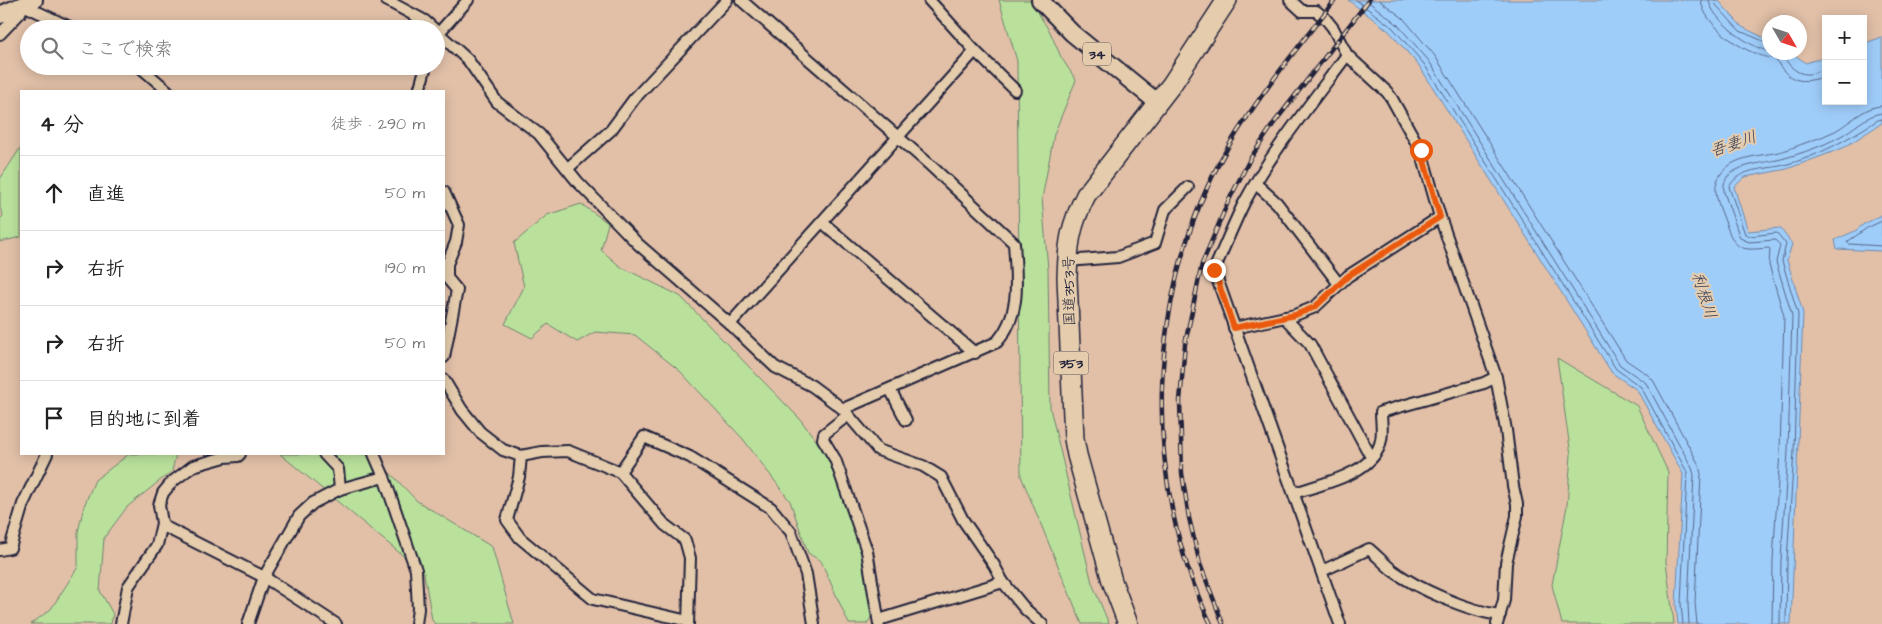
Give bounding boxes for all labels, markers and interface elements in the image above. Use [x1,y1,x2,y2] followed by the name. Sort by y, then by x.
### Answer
[1762,15,1807,60] north arrow
[1822,15,1867,105] map controls
[1822,15,1867,60] button: +
[20,20,445,75] search box
[38,34,66,62] icon: search
[78,36,173,63] text: ここで検索
[1083,42,1111,66] road number: 34
[1822,60,1867,105] button: −
[40,110,84,139] text: 4 分
[331,113,425,135] text: 徒歩 · 290 m
[1707,126,1760,162] water label: 吾妻川
[1410,139,1433,162] route start
[40,179,68,207] icon: ahead
[87,181,125,208] text: 直進
[385,182,425,204] text: 50 m
[40,254,68,282] icon: right
[1058,255,1081,327] street label: 国道353号
[87,256,125,283] text: 右折
[385,257,425,279] text: 190 m
[1203,259,1226,282] route end
[1686,269,1722,322] water label: 利根川
[40,329,68,357] icon: right
[87,331,125,358] text: 右折
[385,332,425,354] text: 50 m
[1054,352,1088,374] road number: 353
[40,404,68,432] icon: arrive
[87,406,201,433] text: 目的地に到着

